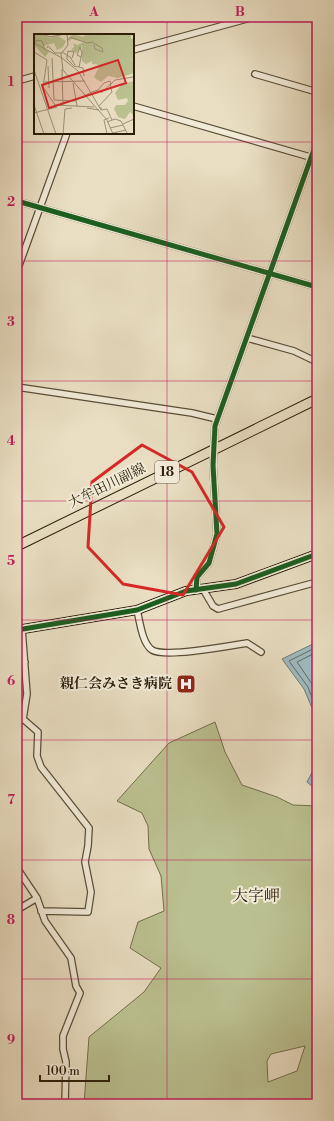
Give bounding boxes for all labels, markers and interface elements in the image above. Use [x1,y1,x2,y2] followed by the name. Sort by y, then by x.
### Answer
[88,4,99,20] text: A
[235,4,245,20] text: B
[34,34,134,134] inset map
[8,74,15,90] text: 1
[7,194,15,210] text: 2
[7,314,15,330] text: 3
[7,433,16,449] text: 4
[65,459,149,513] street label: 大牟田川副線
[155,461,179,483] road number: 18
[7,553,15,569] text: 5
[7,673,15,689] text: 6
[175,673,197,695] hospital icon: 親仁会みさき病院
[60,675,172,693] place label: 親仁会みさき病院
[7,792,15,808] text: 7
[232,886,280,906] district label: 大字岬
[7,912,15,928] text: 8
[7,1032,15,1048] text: 9
[40,1057,109,1083] scale bar
[46,1064,80,1079] text: 100 m

